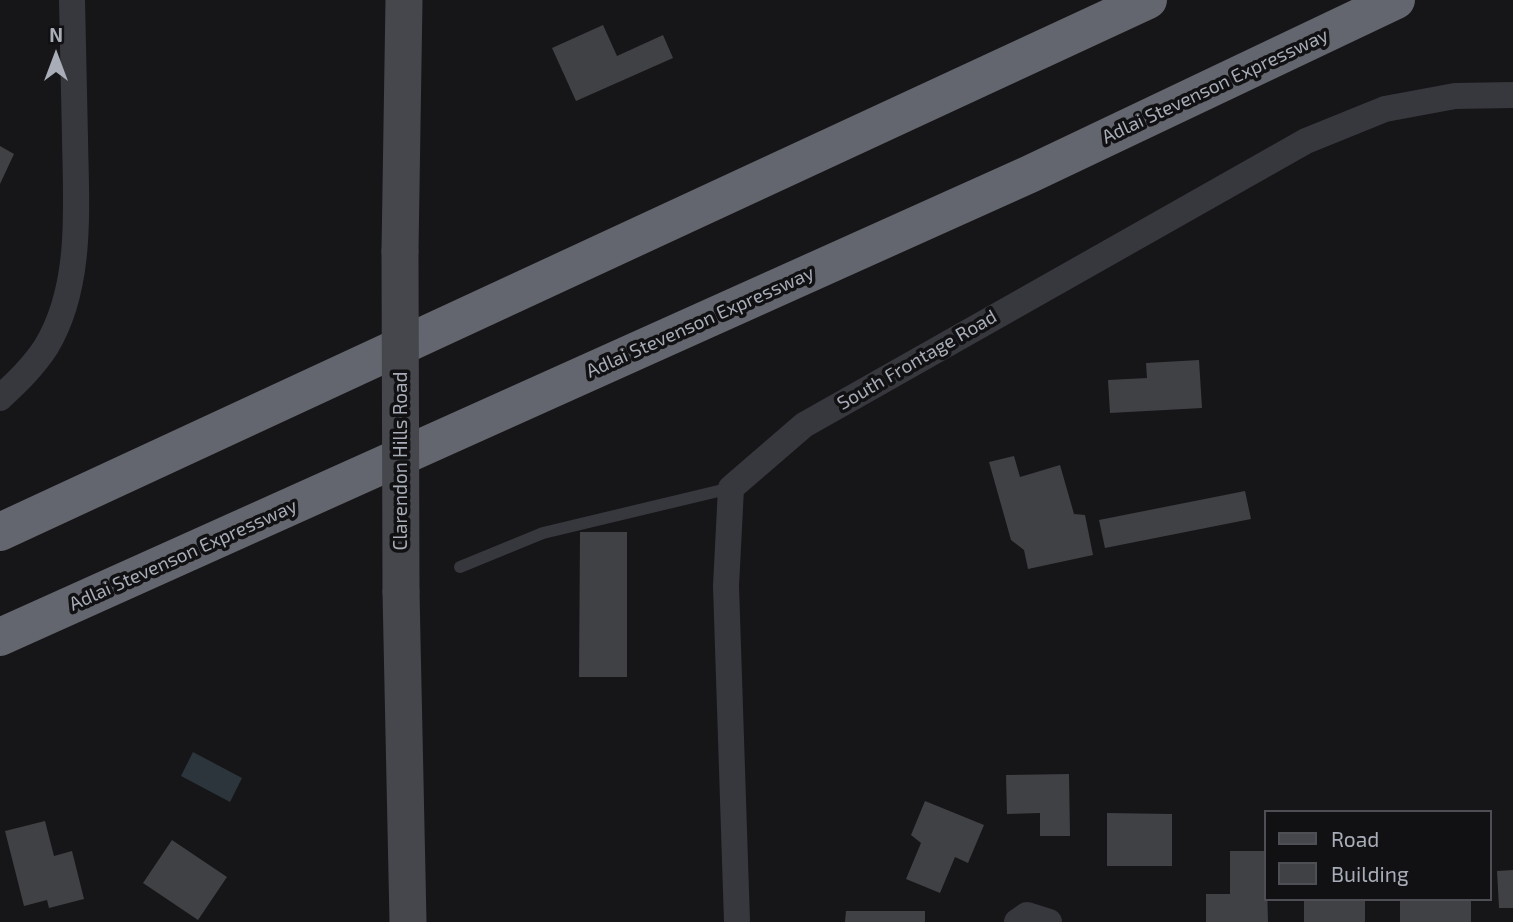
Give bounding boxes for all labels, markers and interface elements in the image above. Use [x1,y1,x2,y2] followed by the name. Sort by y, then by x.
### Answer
[21,21,91,91] north arrow
[49,23,63,46] text: N
[1098,23,1332,149] street label: Adlai Stevenson Expressway
[582,261,818,383] street label: Adlai Stevenson Expressway
[833,305,1001,415] street label: South Frontage Road
[390,372,412,550] street label: Clarendon Hills Road
[65,494,301,616] street label: Adlai Stevenson Expressway
[1264,810,1492,901] legend
[1331,826,1379,851] text: Road
[1331,861,1409,886] text: Building

